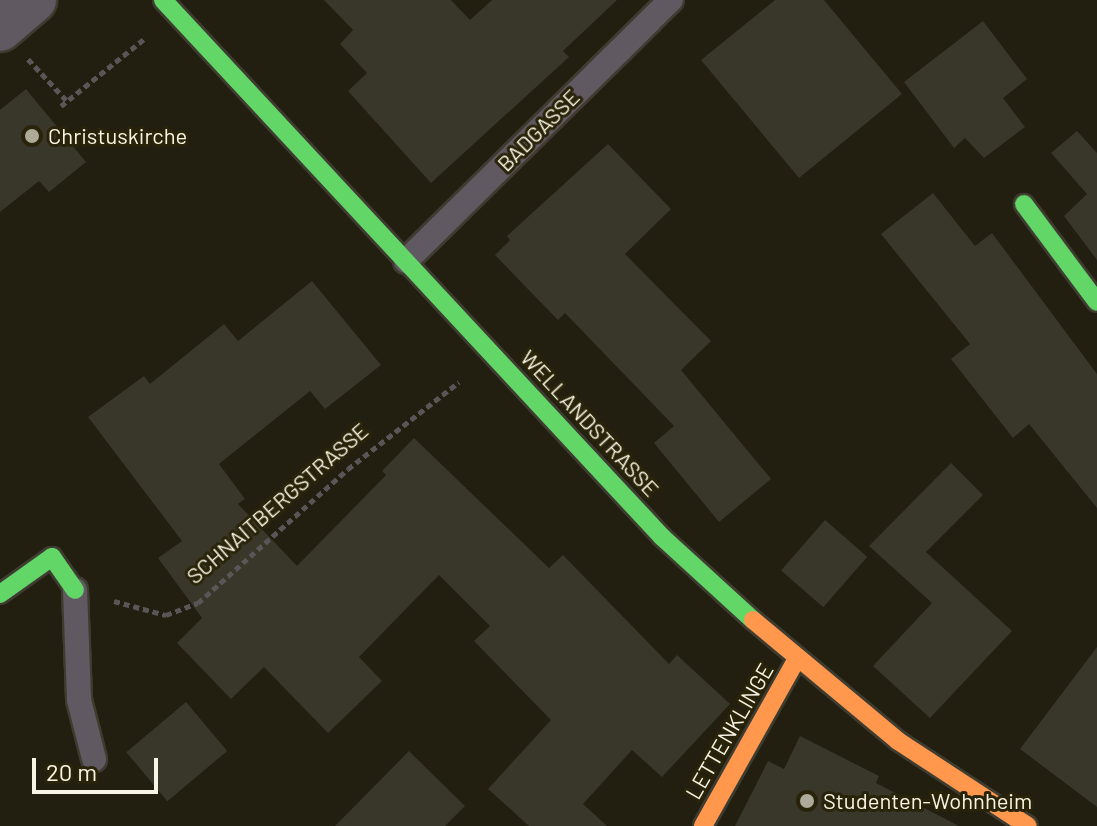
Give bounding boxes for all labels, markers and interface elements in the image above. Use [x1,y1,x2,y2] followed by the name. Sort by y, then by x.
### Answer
[491,83,585,177] street label: BADGASSE
[48,123,187,149] place label: Christuskirche
[23,127,41,145] marker: Christuskirche
[515,344,665,502] street label: WELLANDSTRASSE
[181,417,373,589] street label: SCHNAITBERGSTRASSE
[679,658,779,804] street label: LETTENKLINGE
[36,742,162,792] scale bar
[46,757,97,786] text: 20 m
[823,788,1032,814] place label: Studenten-Wohnheim
[798,792,816,810] marker: Studenten-Wohnheim

